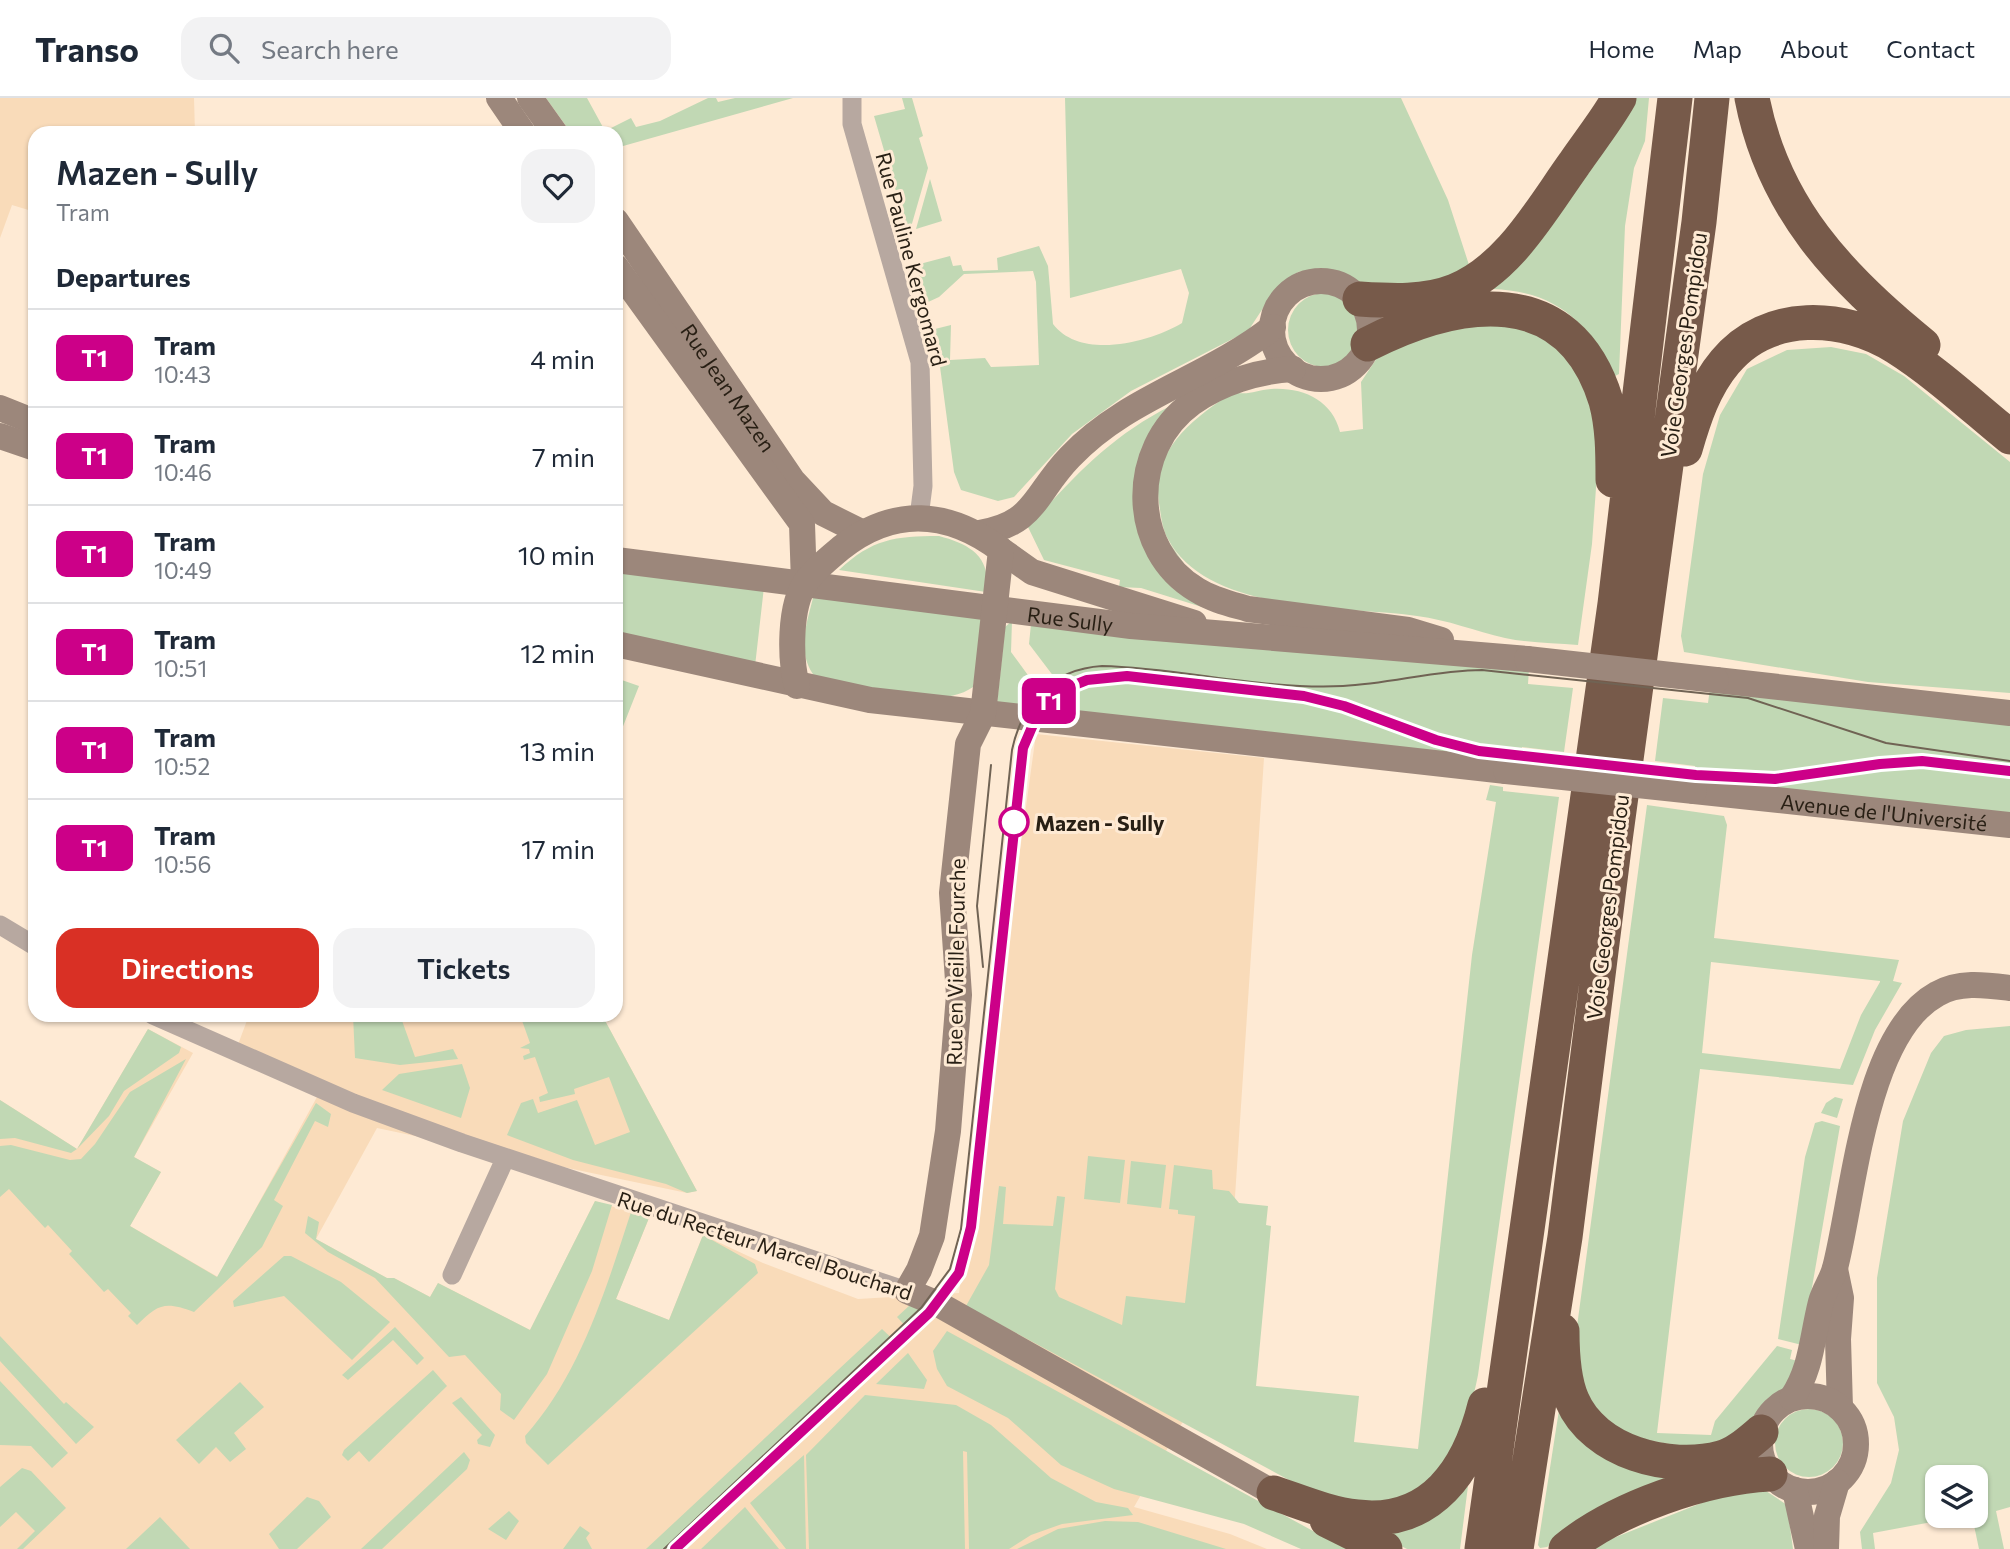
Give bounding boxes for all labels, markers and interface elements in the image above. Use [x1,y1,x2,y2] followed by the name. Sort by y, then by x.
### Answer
[181,17,671,80] search box
[35,28,139,69] text: Transo
[205,29,243,67] icon: search
[261,33,399,64] text: Search here
[1589,34,1655,63] text: Home
[1693,34,1742,63] text: Map
[1780,34,1848,63] text: About
[1886,34,1975,63] text: Contact
[521,149,595,223] button: heart
[871,149,953,369] street label: Rue Pauline Kergomard
[56,151,258,192] text: Mazen - Sully
[56,198,110,226] text: Tram
[1655,231,1711,459] street label: Voie Georges Pompidou
[56,261,191,292] text: Departures
[677,318,782,456] street label: Rue Jean Mazen
[154,329,216,360] text: Tram
[81,343,108,372] text: T1
[530,343,595,374] text: 4 min
[154,360,211,388] text: 10:43
[154,427,216,458] text: Tram
[81,441,108,470] text: T1
[532,441,595,472] text: 7 min
[154,458,212,486] text: 10:46
[154,525,216,556] text: Tram
[81,539,108,568] text: T1
[518,539,595,570] text: 10 min
[154,556,212,584] text: 10:49
[1026,600,1115,636] street label: Rue Sully
[154,623,216,654] text: Tram
[81,637,108,666] text: T1
[520,637,595,668] text: 12 min
[154,654,207,682] text: 10:51
[1018,678,1080,724] line badge: T1
[1036,686,1062,715] text: T1
[154,721,216,752] text: Tram
[81,735,108,764] text: T1
[520,735,595,766] text: 13 min
[154,752,210,780] text: 10:52
[1779,788,1989,835] street label: Avenue de l'Université
[1581,793,1633,1021] street label: Voie Georges Pompidou
[999,807,1029,837] marker: Mazen - Sully
[1035,810,1165,835] place label: Mazen - Sully
[154,819,216,850] text: Tram
[81,833,108,862] text: T1
[521,833,595,864] text: 17 min
[154,850,211,878] text: 10:56
[941,858,969,1066] street label: Rue en Vieille Fourche
[56,928,319,1008] button: Directions
[333,928,595,1008] button: Tickets
[615,1185,915,1305] street label: Rue du Recteur Marcel Bouchard
[1925,1465,1988,1528] map controls
[1925,1465,1988,1528] button: layers

